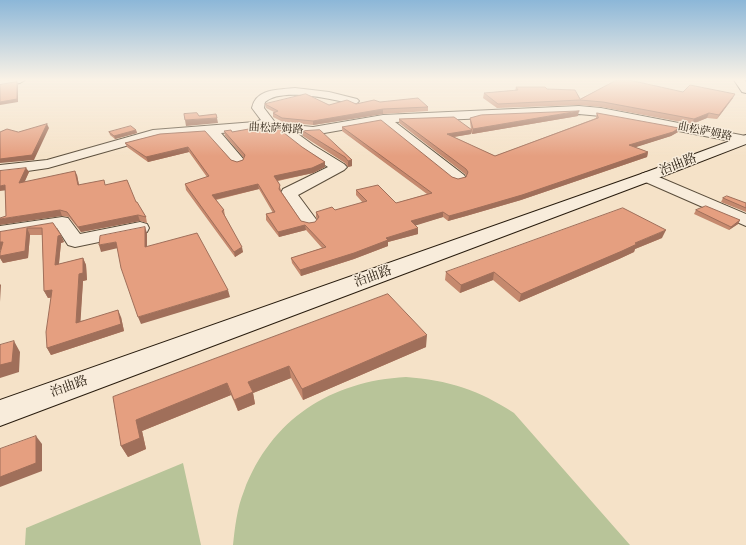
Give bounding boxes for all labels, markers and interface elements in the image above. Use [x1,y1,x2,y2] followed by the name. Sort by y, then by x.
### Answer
[677,120,733,144] street label: 曲松萨姆路
[248,121,304,137] street label: 曲松萨姆路
[657,151,699,179] street label: 治曲路
[352,263,394,291] street label: 治曲路
[48,373,90,401] street label: 治曲路

